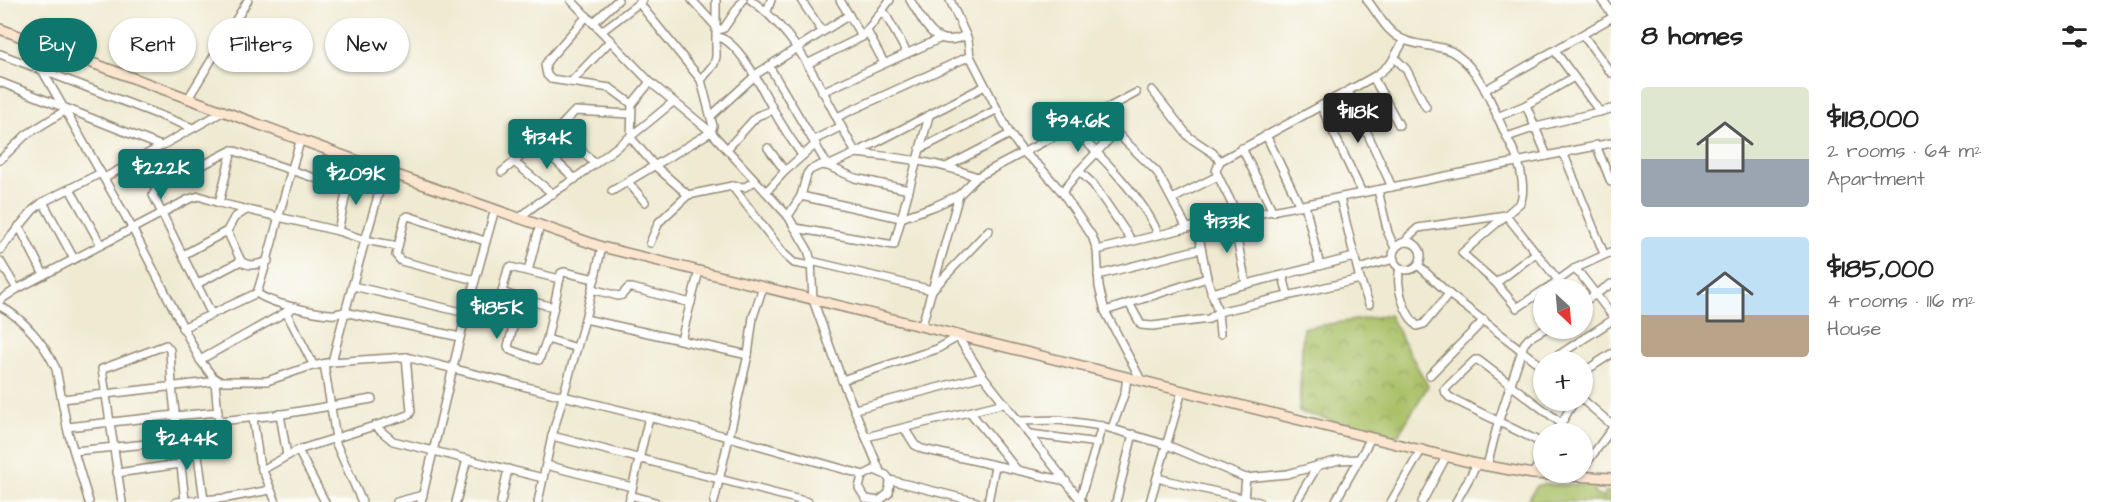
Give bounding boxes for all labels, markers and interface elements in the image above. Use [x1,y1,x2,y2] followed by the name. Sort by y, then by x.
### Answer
[18,18,97,72] chip: Buy
[109,18,196,72] chip: Rent
[208,18,313,72] chip: Filters
[325,18,409,72] chip: New
[1641,18,1743,54] text: 8 homes
[2058,20,2091,53] icon: filters
[1316,93,1400,144] pin: $118K
[1337,98,1379,126] text: $118K
[1827,101,1919,137] text: $118,000
[1029,102,1127,153] pin: $94.6K
[1046,107,1110,135] text: $94.6K
[1689,111,1761,183] icon: home
[505,119,589,170] pin: $134K
[522,124,572,152] text: $134K
[1827,137,1982,165] text: 2 rooms · 64 m²
[119,149,203,200] pin: $222K
[132,154,190,182] text: $222K
[314,155,398,206] pin: $209K
[327,160,385,188] text: $209K
[1827,165,1925,193] text: Apartment
[1185,203,1269,254] pin: $133K
[1204,208,1250,236] text: $133K
[1827,251,1934,287] text: $185,000
[1689,261,1761,333] icon: home
[1533,279,1593,339] north arrow
[1533,279,1593,483] map controls
[1827,287,1975,315] text: 4 rooms · 116 m²
[455,289,539,340] pin: $185K
[471,294,523,322] text: $185K
[1827,315,1881,343] text: House
[1533,351,1593,411] button: +
[145,420,229,471] pin: $244K
[1533,423,1593,483] button: −
[156,425,218,453] text: $244K

